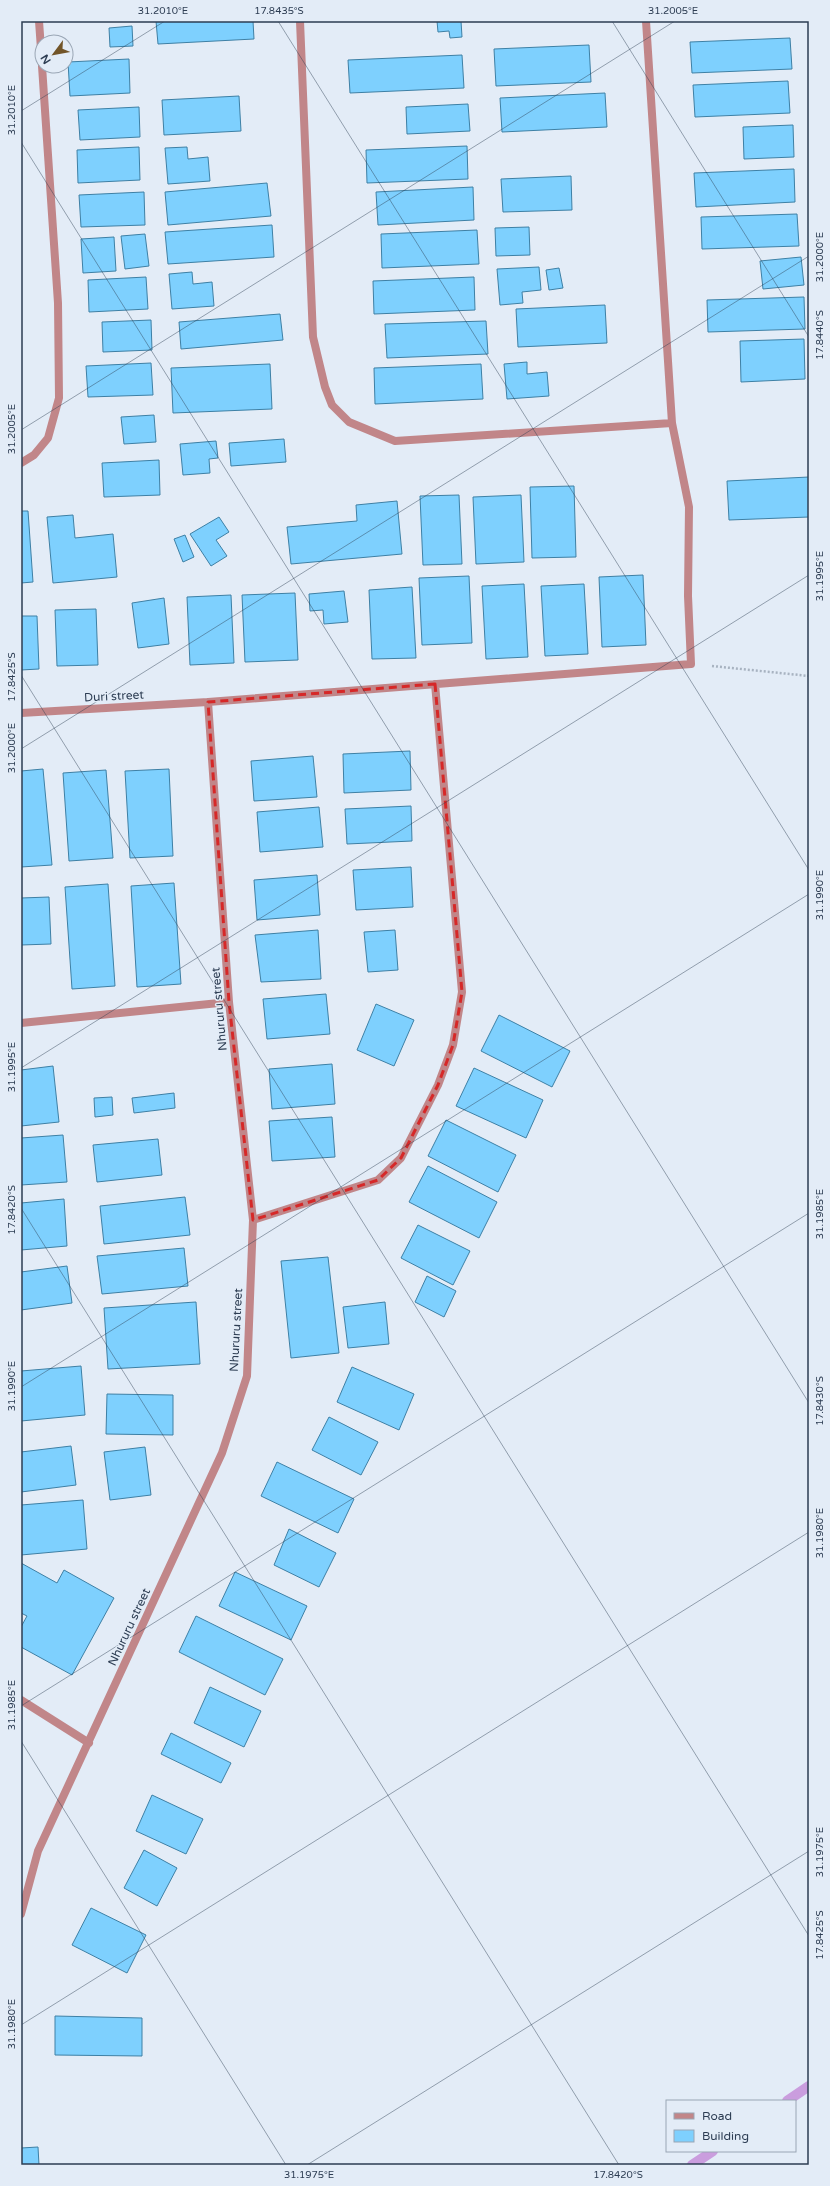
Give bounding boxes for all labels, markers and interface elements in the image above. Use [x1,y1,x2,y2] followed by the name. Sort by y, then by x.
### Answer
[138,5,188,17] text: 31.2010°E
[254,5,304,17] text: 17.8435°S
[648,5,698,17] text: 31.2005°E
[34,34,74,74] north arrow
[38,52,54,66] text: N
[6,85,18,135] text: 31.2010°E
[814,232,826,282] text: 31.2000°E
[814,310,826,360] text: 17.8440°S
[6,404,18,454] text: 31.2005°E
[814,551,826,601] text: 31.1995°E
[6,652,18,702] text: 17.8425°S
[84,687,145,705] street label: Duri street
[6,723,18,773] text: 31.2000°E
[814,870,826,920] text: 31.1990°E
[208,966,230,1051] street label: Nhururu street
[6,1042,18,1092] text: 31.1995°E
[6,1185,18,1235] text: 17.8420°S
[814,1189,826,1239] text: 31.1985°E
[227,1287,245,1372] street label: Nhururu street
[6,1361,18,1411] text: 31.1990°E
[814,1376,826,1426] text: 17.8430°S
[814,1508,826,1558] text: 31.1980°E
[105,1586,153,1668] street label: Nhururu street
[6,1680,18,1730] text: 31.1985°E
[814,1827,826,1877] text: 31.1975°E
[814,1910,826,1960] text: 17.8425°S
[6,1999,18,2049] text: 31.1980°E
[666,2100,796,2152] legend
[702,2109,732,2123] text: Road
[702,2129,749,2143] text: Building
[284,2169,334,2181] text: 31.1975°E
[593,2169,643,2181] text: 17.8420°S

